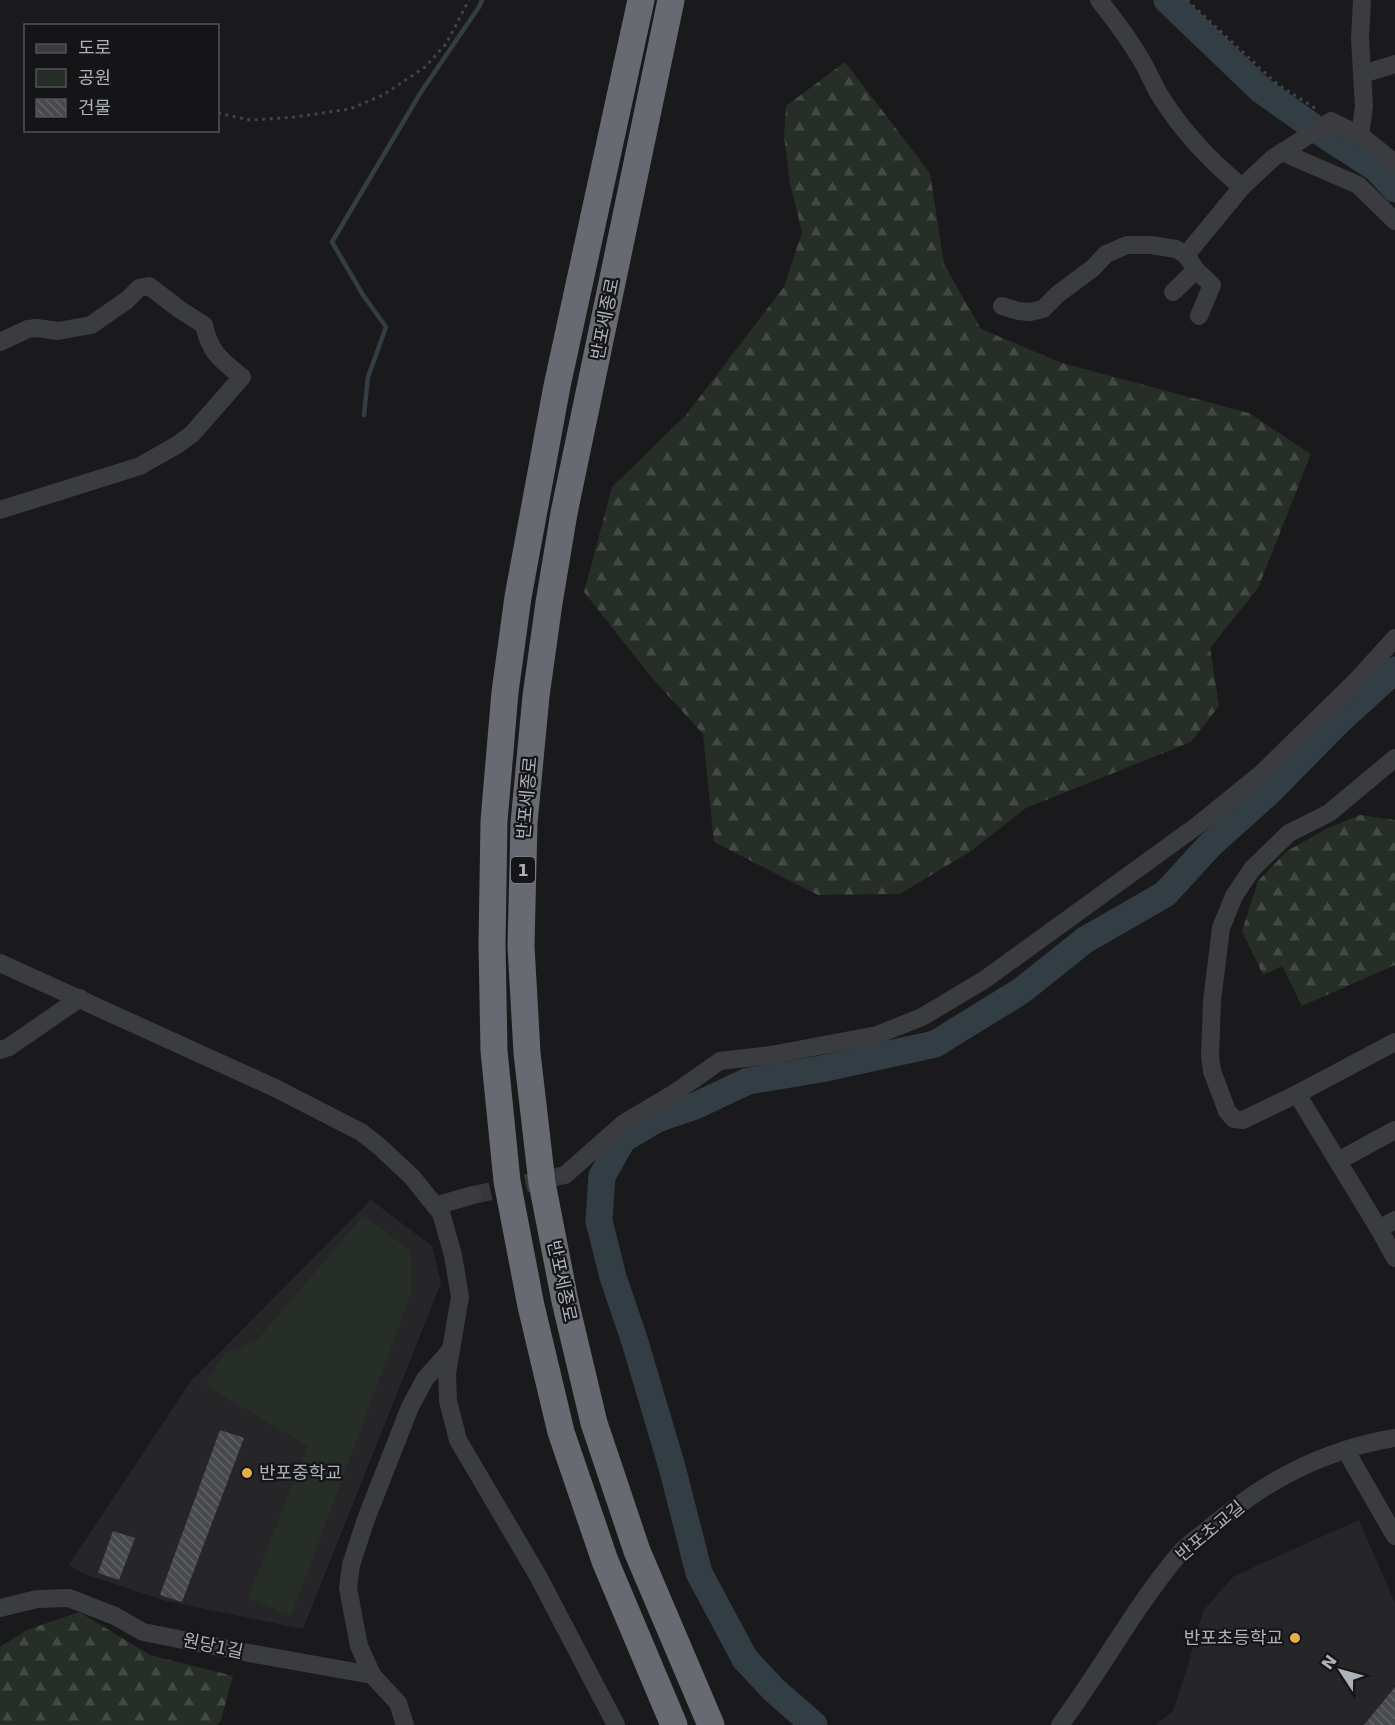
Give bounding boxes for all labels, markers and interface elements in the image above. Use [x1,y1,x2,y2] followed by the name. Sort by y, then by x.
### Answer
[24,24,219,132] legend
[78,37,111,58] text: 도로
[78,67,111,88] text: 공원
[78,97,111,118] text: 건물
[586,276,623,362] street label: 반포세종로
[512,756,541,840] street label: 반포세종로
[511,857,535,883] road number: 1
[544,1238,581,1324] street label: 반포세종로
[259,1462,342,1483] place label: 반포중학교
[240,1466,254,1480] marker: 반포중학교
[1171,1496,1248,1565] street label: 반포초교길
[1184,1627,1283,1648] place label: 반포초등학교
[181,1629,245,1662] street label: 원당1길
[1288,1631,1302,1645] marker: 반포초등학교
[1311,1641,1371,1701] north arrow
[1318,1651,1341,1673] text: N

